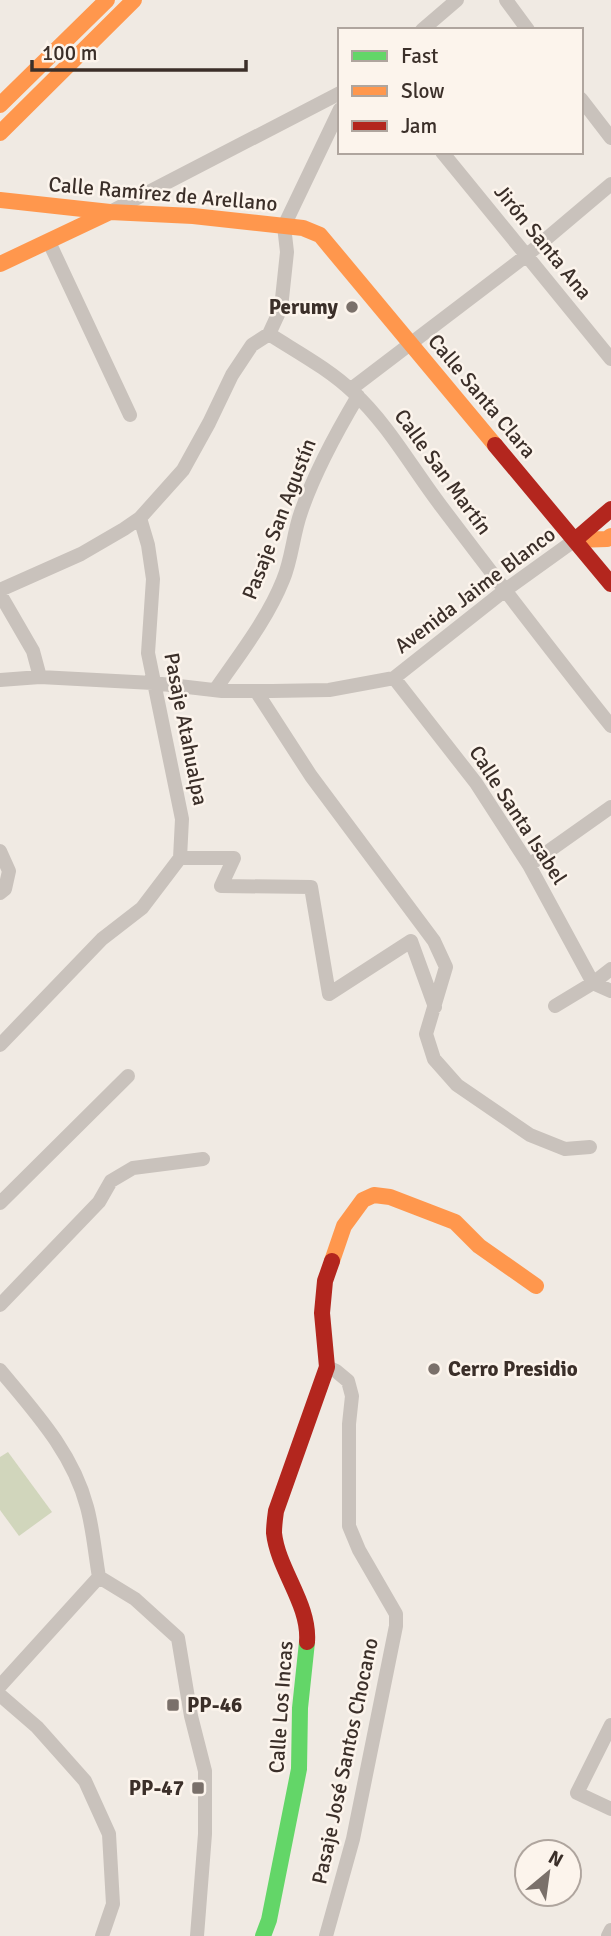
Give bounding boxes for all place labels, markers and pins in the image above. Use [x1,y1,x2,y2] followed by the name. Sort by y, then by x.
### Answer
[269,294,339,320] place label: Perumy
[344,299,360,315] marker: Perumy
[448,1356,578,1382] place label: Cerro Presidio
[426,1361,442,1377] marker: Cerro Presidio
[187,1692,242,1718] place label: PP-46
[165,1697,181,1713] marker: PP-46
[129,1775,184,1801] place label: PP-47
[190,1780,206,1796] marker: PP-47

